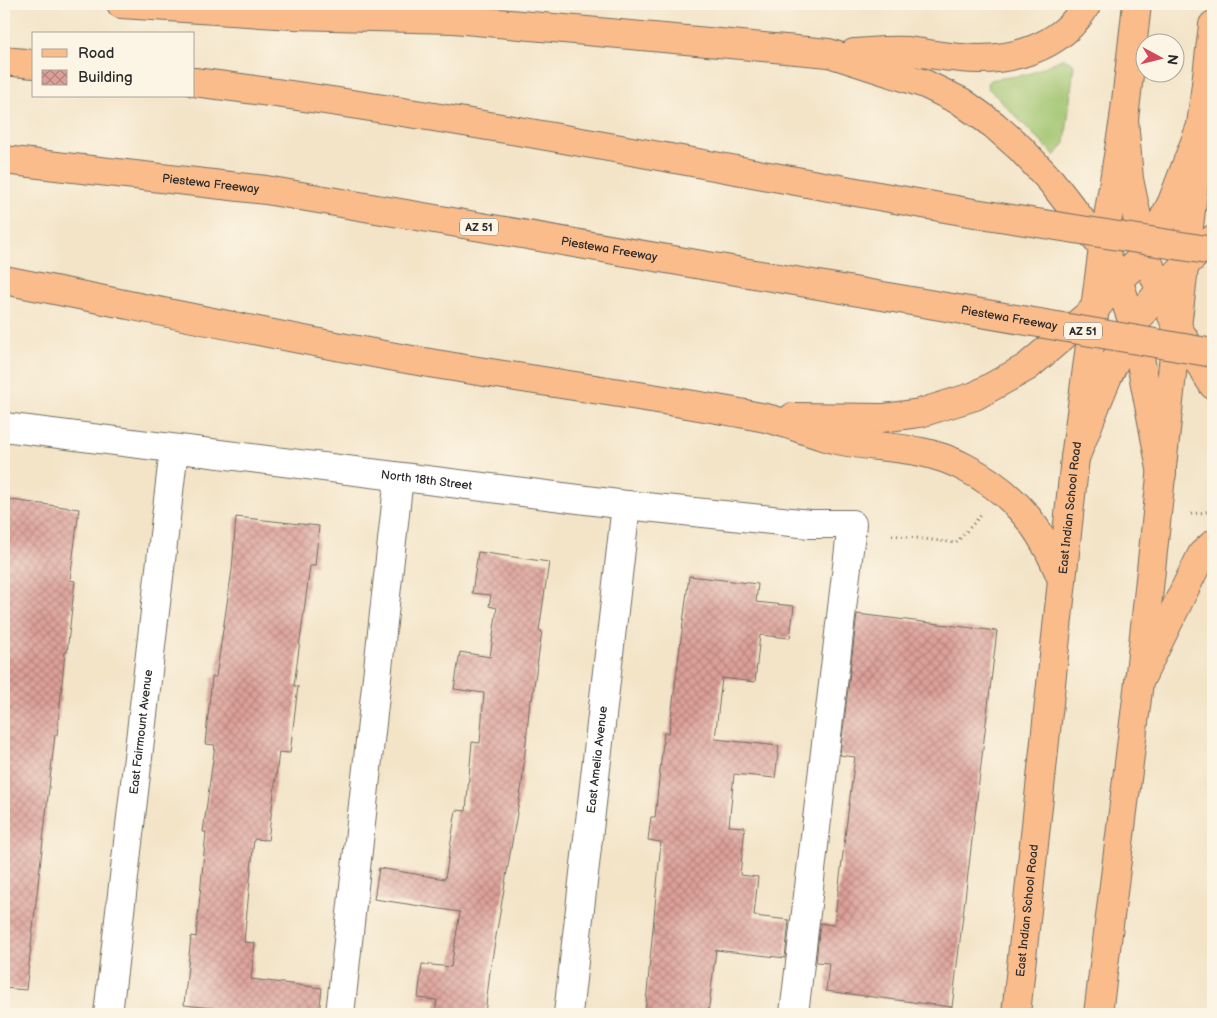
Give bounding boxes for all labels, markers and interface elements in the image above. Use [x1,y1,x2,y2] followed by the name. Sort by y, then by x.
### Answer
[32,32,195,98] legend
[1134,32,1184,82] north arrow
[78,44,114,63] text: Road
[1163,53,1181,66] text: N
[78,68,133,87] text: Building
[161,171,261,197] street label: Piestewa Freeway
[460,218,498,236] road number: AZ 51
[560,234,659,265] street label: Piestewa Freeway
[960,303,1059,334] street label: Piestewa Freeway
[1064,322,1102,340] road number: AZ 51
[1056,441,1085,575] street label: East Indian School Road
[380,467,473,494] street label: North 18th Street
[127,669,156,795] street label: East Fairmount Avenue
[584,705,611,814] street label: East Amelia Avenue
[1013,843,1042,978] street label: East Indian School Road

